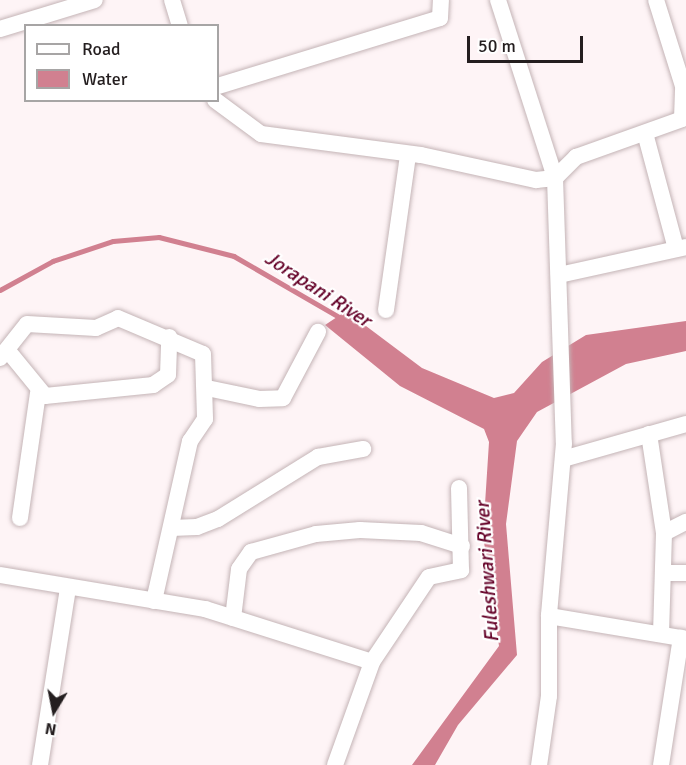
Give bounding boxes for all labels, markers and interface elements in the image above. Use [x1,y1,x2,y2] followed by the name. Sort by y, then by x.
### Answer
[24,24,219,102] legend
[470,24,586,62] scale bar
[478,35,516,57] text: 50 m
[82,38,121,60] text: Road
[82,68,127,90] text: Water
[260,246,376,332] water label: Jorapani River
[470,501,504,643] water label: Fuleshwari River
[24,681,84,741] north arrow
[44,718,58,740] text: N

